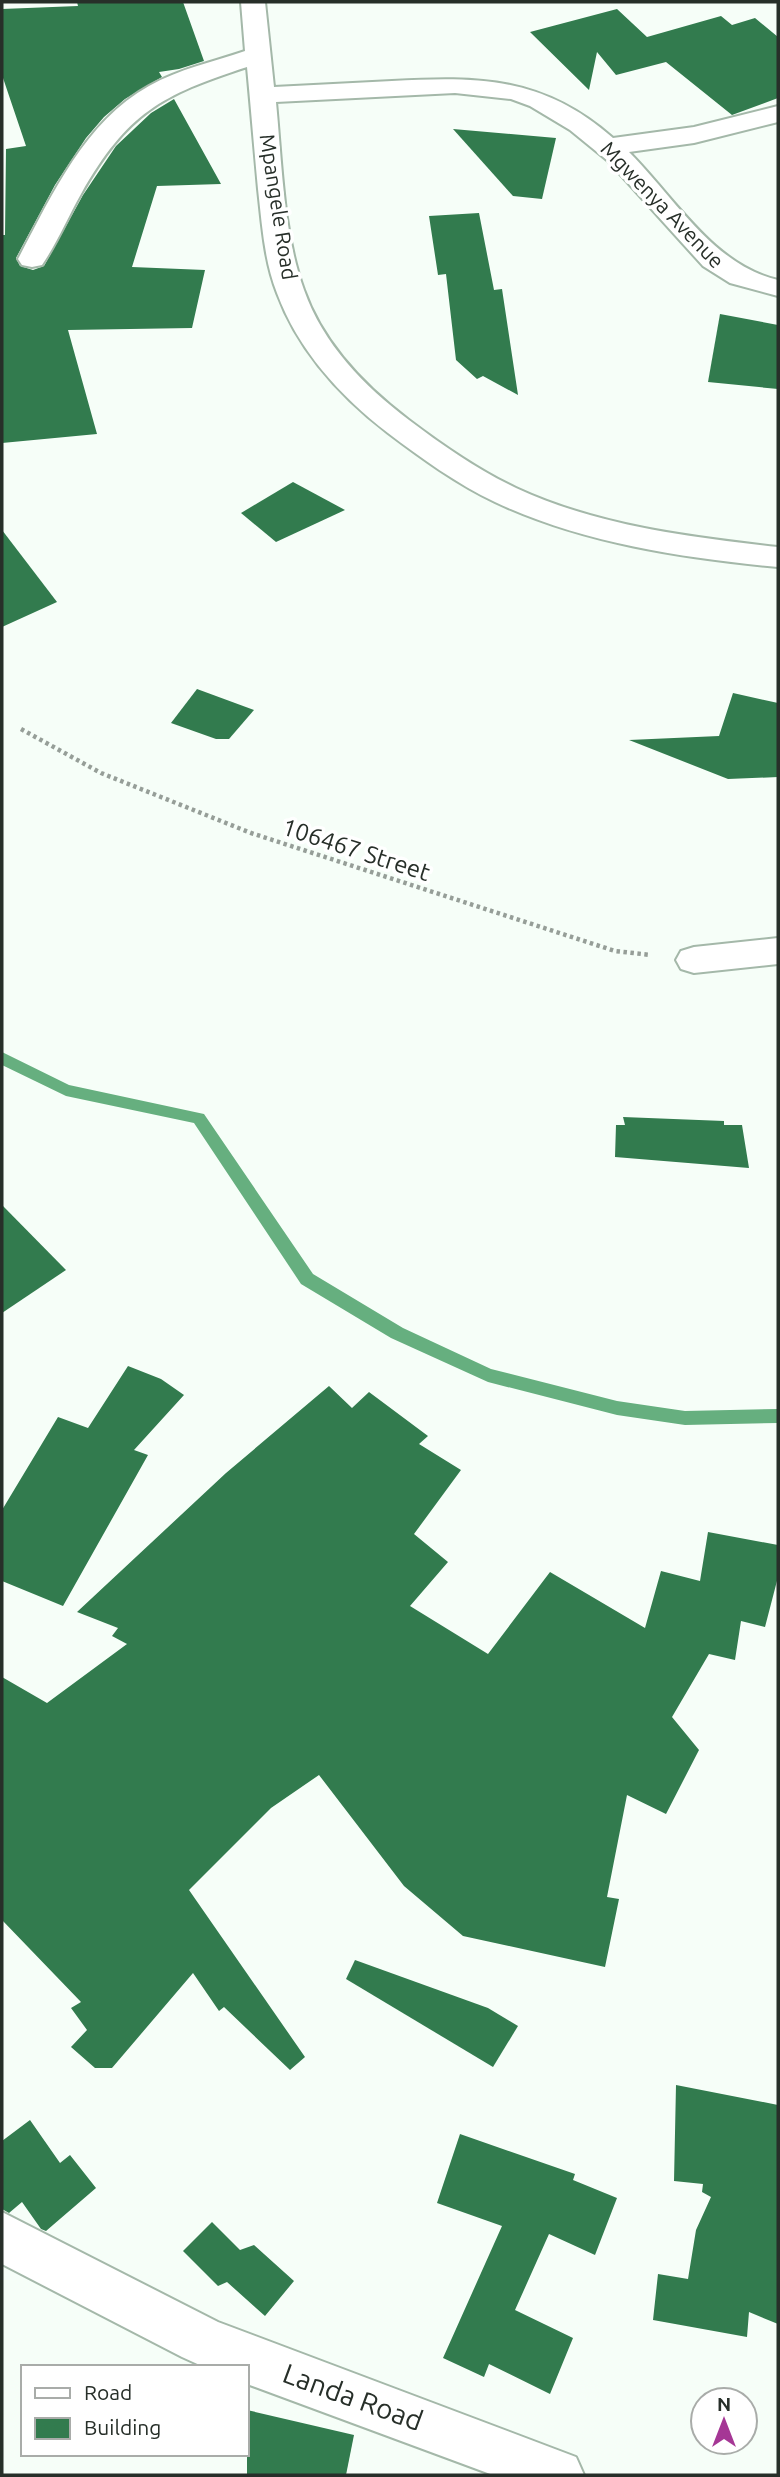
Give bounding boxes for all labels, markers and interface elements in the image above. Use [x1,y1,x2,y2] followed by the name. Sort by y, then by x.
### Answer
[256,132,302,281] street label: Mpangele Road
[596,136,729,273] street label: Mgwenya Avenue
[279,813,434,886] street label: 106467 Street
[279,2357,427,2436] street label: Landa Road
[21,2365,248,2456] legend
[84,2380,132,2404] text: Road
[689,2386,759,2456] north arrow
[717,2393,731,2415] text: N
[84,2415,161,2439] text: Building

